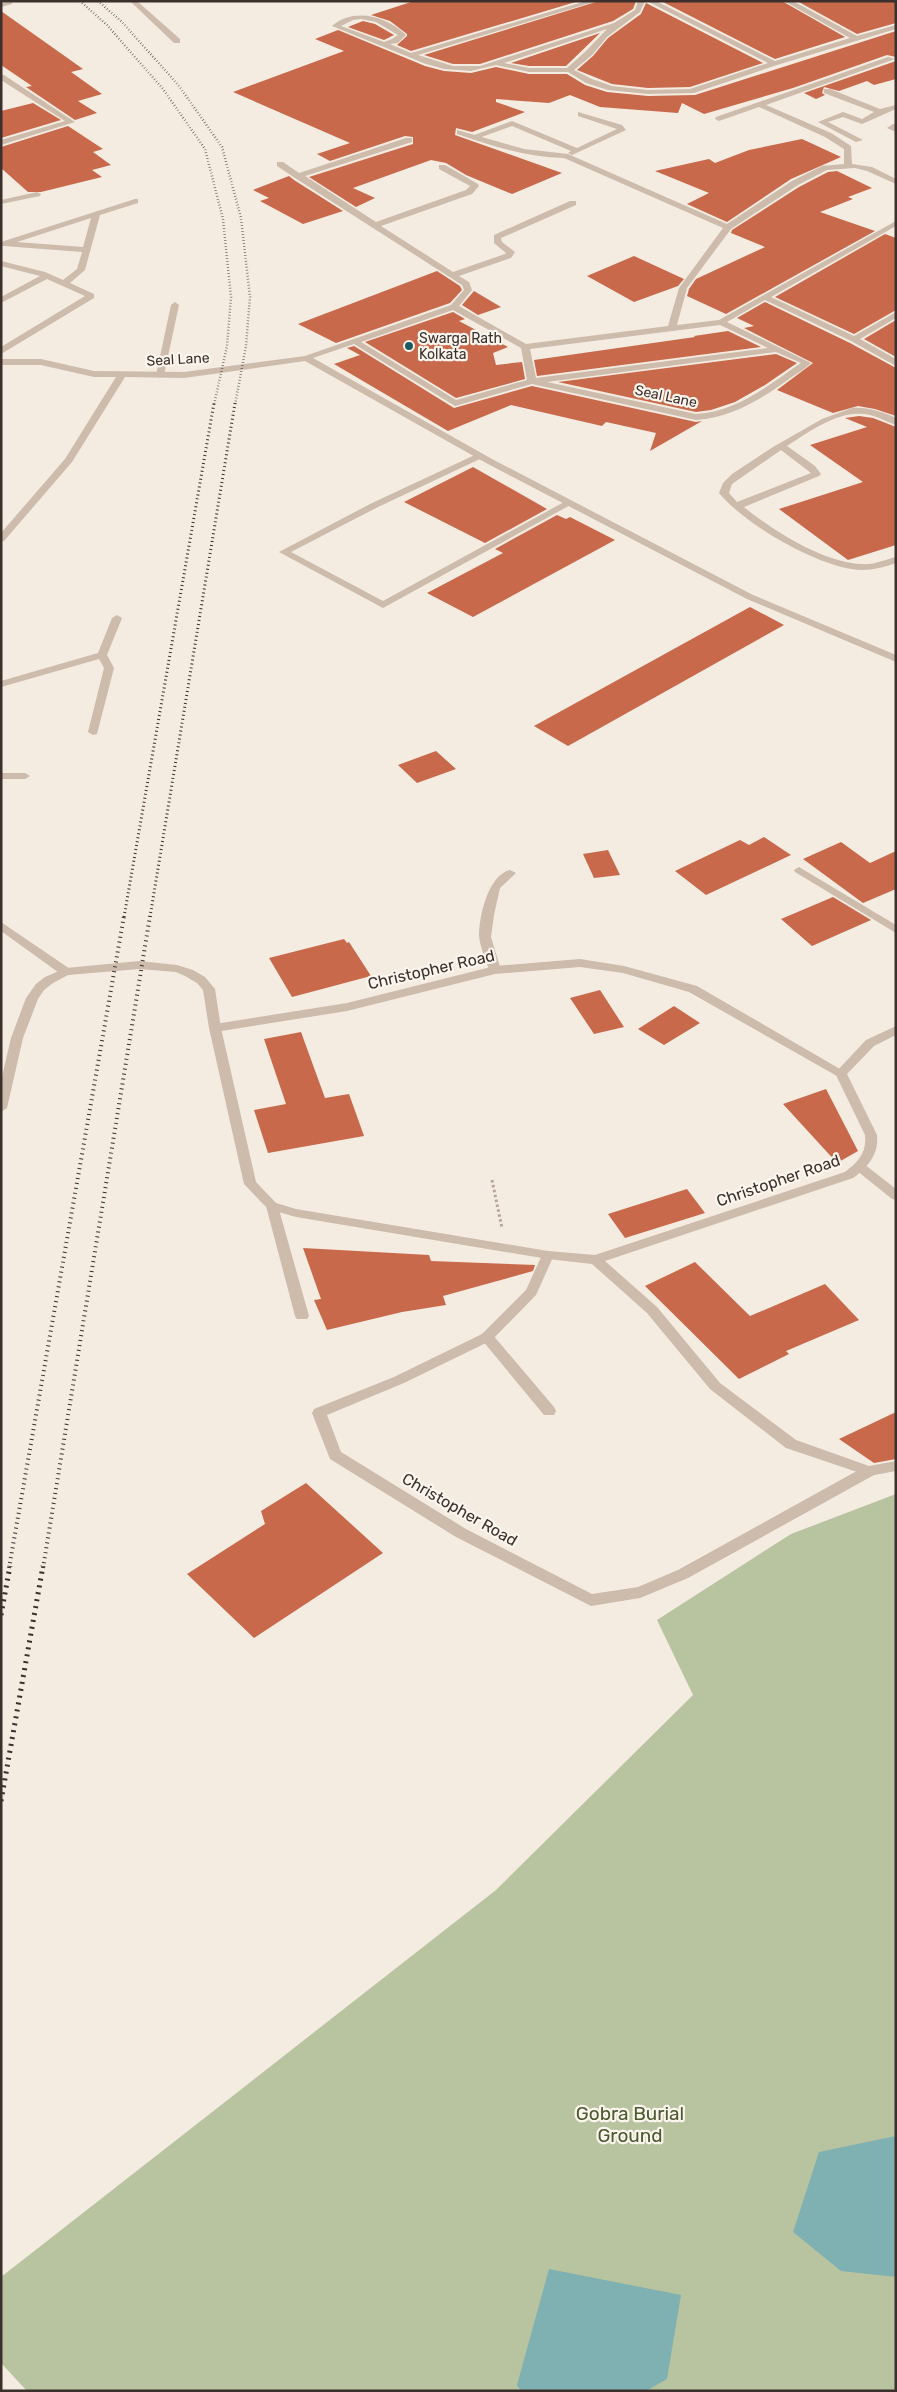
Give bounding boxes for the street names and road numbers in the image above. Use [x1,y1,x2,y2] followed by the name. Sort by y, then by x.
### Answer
[146,349,210,370] street label: Seal Lane
[633,382,699,411] street label: Seal Lane
[366,946,496,993] street label: Christopher Road
[714,1150,843,1211] street label: Christopher Road
[399,1469,521,1550] street label: Christopher Road

